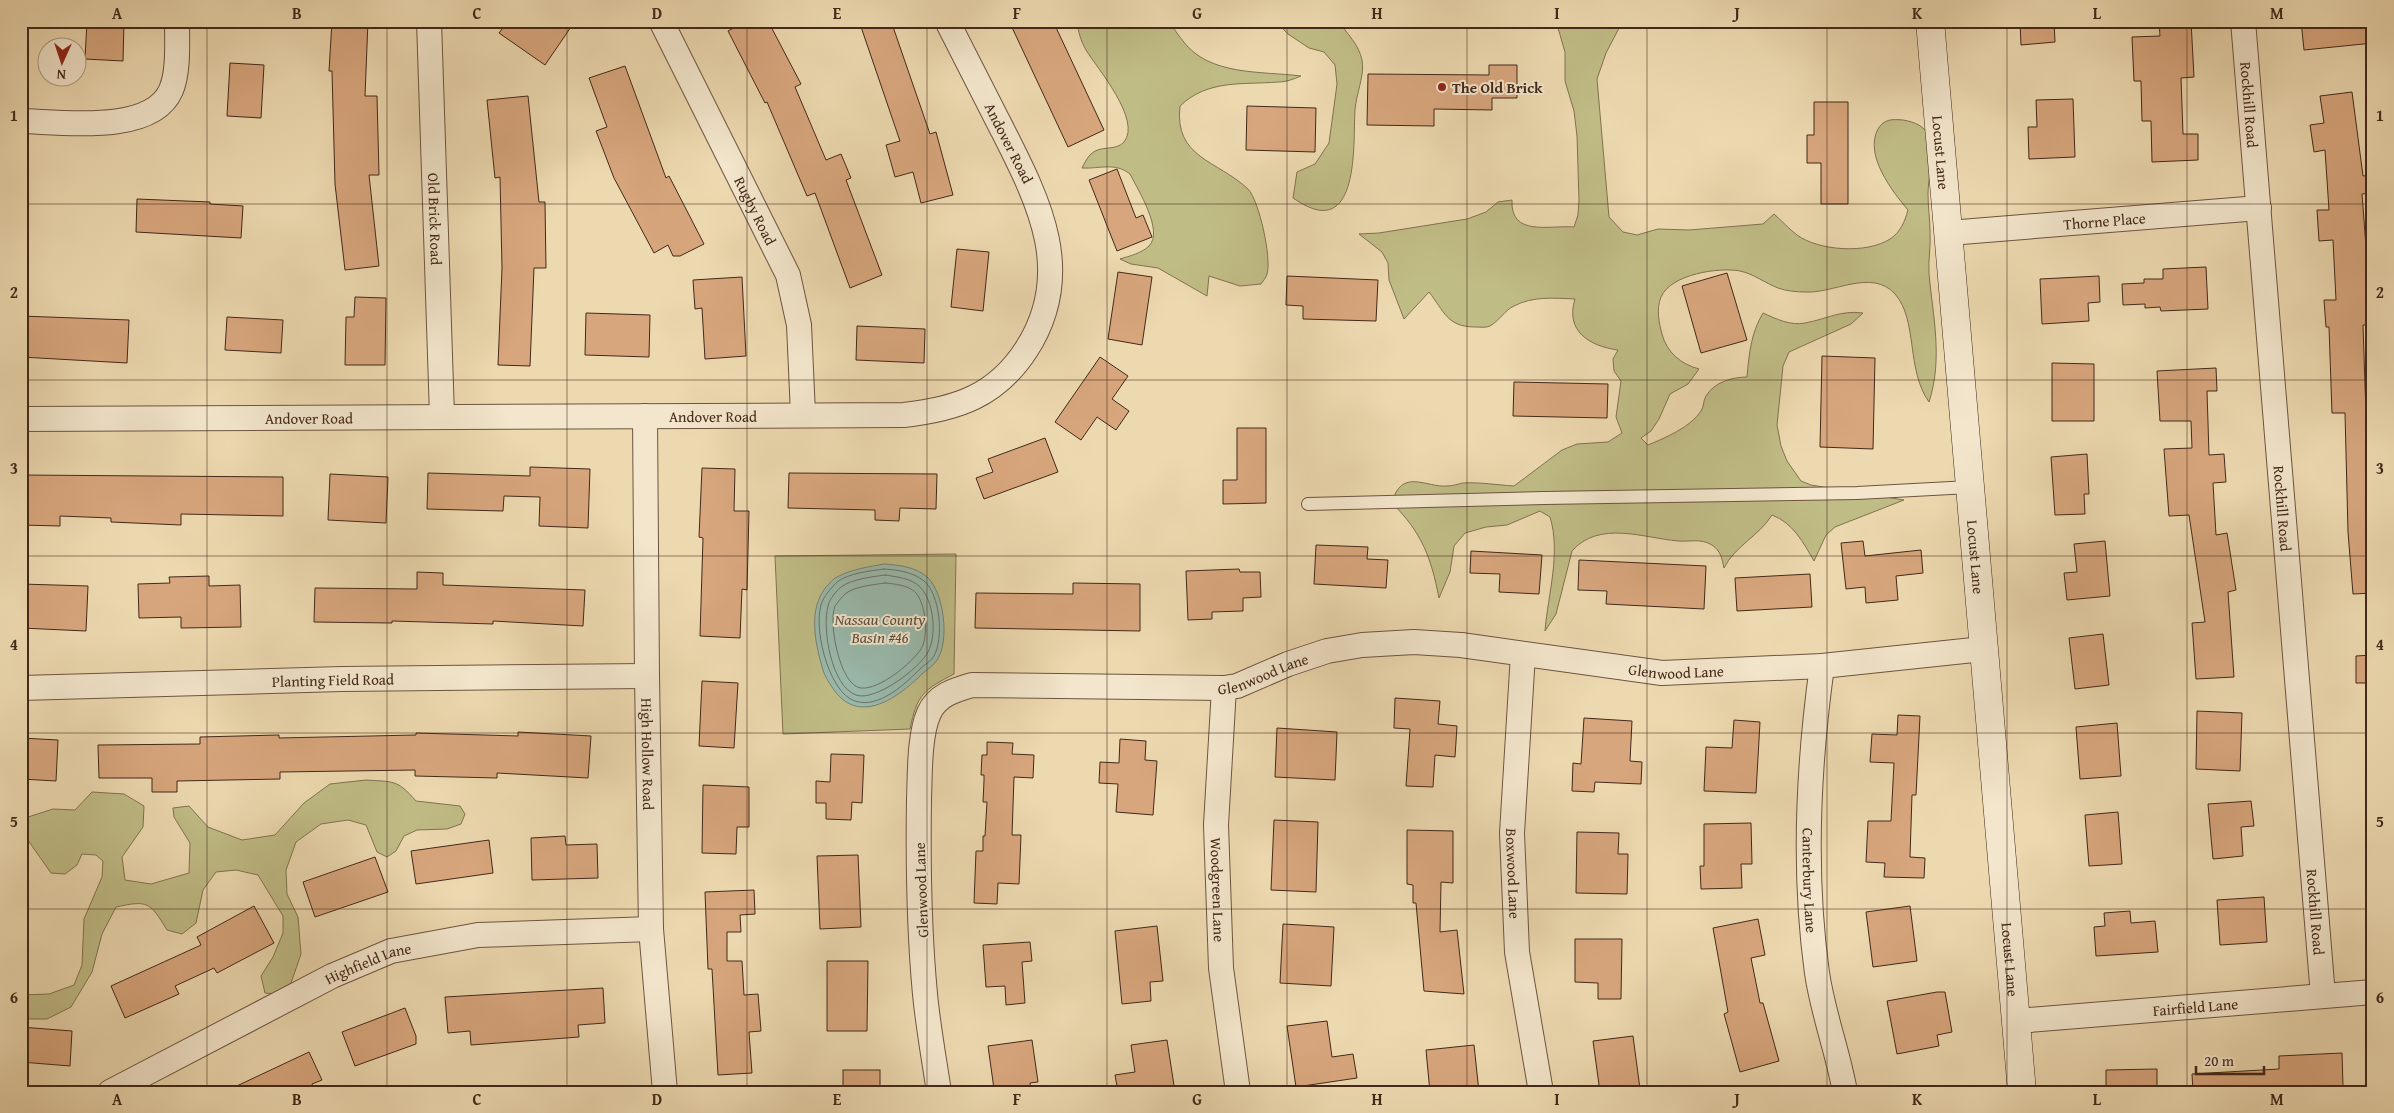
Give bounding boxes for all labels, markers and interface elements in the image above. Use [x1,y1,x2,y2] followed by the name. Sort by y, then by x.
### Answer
[112,1,123,25] text: A
[292,1,302,25] text: B
[472,1,482,25] text: C
[652,1,662,25] text: D
[833,1,842,25] text: E
[1013,1,1021,25] text: F
[1192,1,1202,25] text: G
[1371,1,1383,25] text: H
[1554,1,1560,25] text: I
[1731,1,1740,25] text: J
[1912,1,1923,25] text: K
[2093,1,2102,25] text: L
[2270,1,2284,25] text: M
[38,38,88,88] north arrow
[2236,61,2264,149] street label: Rockhill Road
[55,65,67,85] text: N
[1452,77,1543,98] place label: The Old Brick
[1436,81,1448,93] marker: The Old Brick
[980,99,1038,187] street label: Andover Road
[10,103,18,127] text: 1
[2376,103,2384,127] text: 1
[1928,115,1955,190] street label: Locust Lane
[423,172,448,265] street label: Old Brick Road
[730,173,782,248] street label: Rugby Road
[2062,207,2147,234] street label: Thorne Place
[10,280,18,304] text: 2
[2376,280,2384,304] text: 2
[669,405,757,427] street label: Andover Road
[265,407,353,428] street label: Andover Road
[10,456,18,480] text: 3
[2376,456,2384,480] text: 3
[2269,465,2297,552] street label: Rockhill Road
[1962,519,1990,595] street label: Locust Lane
[834,607,926,649] water label: Nassau County Basin #46
[10,632,18,656] text: 4
[2376,632,2384,656] text: 4
[1218,648,1311,699] street label: Glenwood Lane
[1627,658,1724,684] street label: Glenwood Lane
[272,668,394,691] street label: Planting Field Road
[637,698,660,810] street label: High Hollow Road
[10,809,18,833] text: 5
[2376,809,2384,833] text: 5
[1501,828,1526,919] street label: Boxwood Lane
[1798,828,1823,934] street label: Canterbury Lane
[1206,837,1231,942] street label: Woodgreen Lane
[909,842,933,938] street label: Glenwood Lane
[2302,868,2330,956] street label: Rockhill Road
[1997,922,2024,997] street label: Locust Lane
[321,937,413,989] street label: Highfield Lane
[10,985,18,1009] text: 6
[2376,985,2384,1009] text: 6
[2152,993,2239,1020] street label: Fairfield Lane
[2196,1043,2264,1075] scale bar
[2204,1050,2235,1071] text: 20 m
[112,1087,123,1111] text: A
[292,1087,302,1111] text: B
[472,1087,482,1111] text: C
[652,1087,662,1111] text: D
[833,1087,842,1111] text: E
[1013,1087,1021,1111] text: F
[1192,1087,1202,1111] text: G
[1371,1087,1383,1111] text: H
[1554,1087,1560,1111] text: I
[1731,1087,1740,1111] text: J
[1912,1087,1923,1111] text: K
[2093,1087,2102,1111] text: L
[2270,1087,2284,1111] text: M

